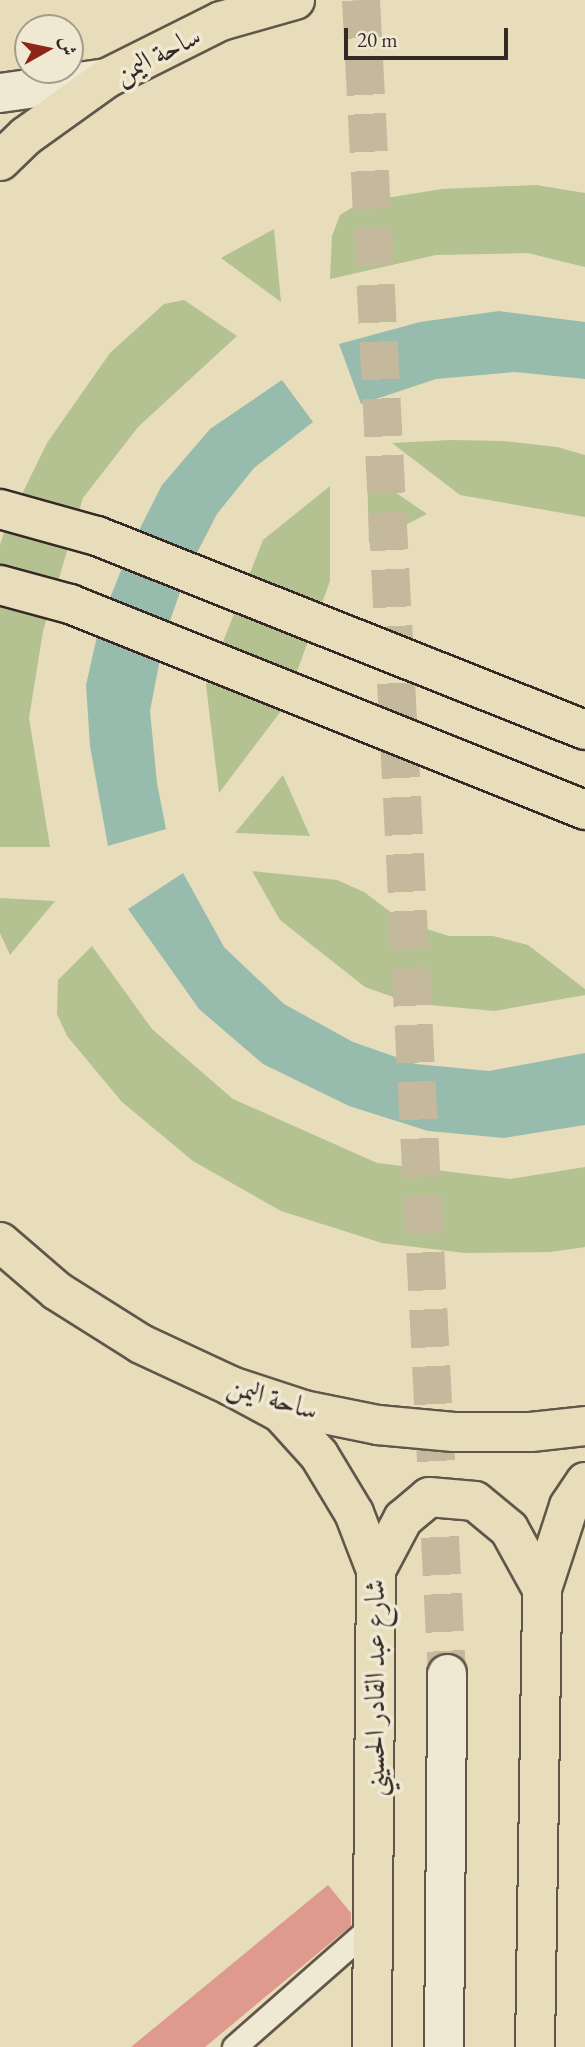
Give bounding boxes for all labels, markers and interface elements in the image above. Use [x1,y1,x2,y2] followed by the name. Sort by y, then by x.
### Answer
[14,14,84,84] north arrow
[347,14,512,58] scale bar
[108,18,206,90] street label: ساحة اليمن
[357,26,398,53] text: 20 m
[54,35,82,57] text: ش
[224,1367,322,1427] street label: ساحة اليمن
[357,1579,391,1797] street label: شارع عبد القادر الحسيني

